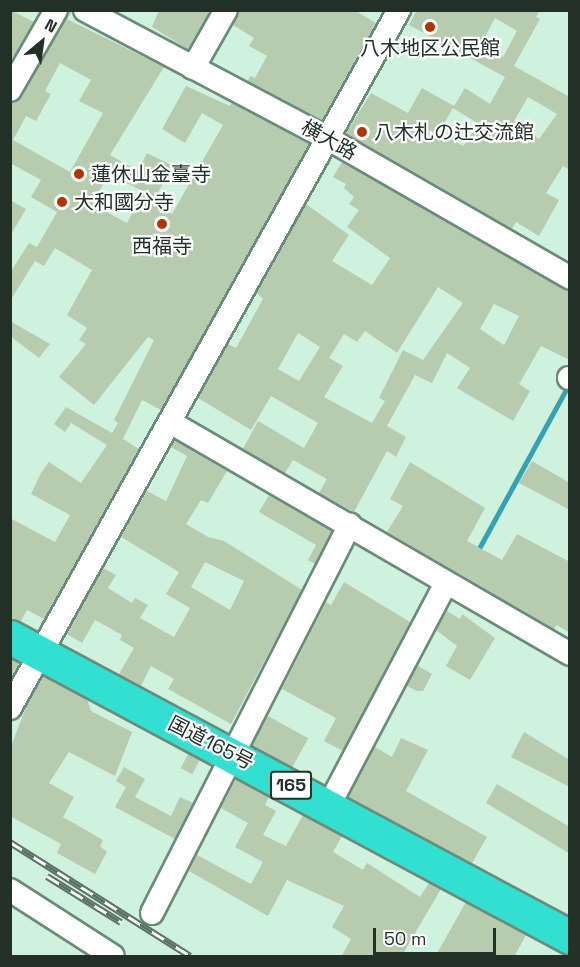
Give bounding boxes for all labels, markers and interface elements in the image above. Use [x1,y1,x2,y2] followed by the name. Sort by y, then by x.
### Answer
[12,12,72,72] north arrow
[41,14,61,38] text: N
[423,20,437,34] marker: 八木地区公民館
[360,36,500,60] place label: 八木地区公民館
[297,115,361,165] street label: 横大路
[374,120,534,144] place label: 八木札の辻交流館
[355,125,369,139] marker: 八木札の辻交流館
[91,162,211,186] place label: 蓮休山金臺寺
[72,167,86,181] marker: 蓮休山金臺寺
[74,190,174,214] place label: 大和國分寺
[55,195,69,209] marker: 大和國分寺
[155,217,169,231] marker: 西福寺
[132,234,192,258] place label: 西福寺
[164,711,258,775] street label: 国道165号
[268,770,314,800] road number: 165
[376,916,499,954] scale bar
[384,927,426,950] text: 50 m

